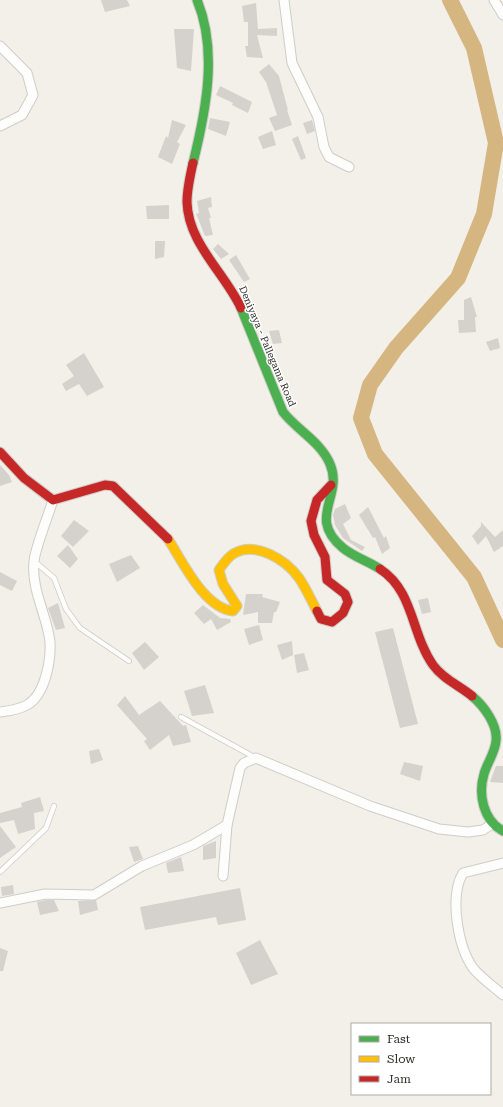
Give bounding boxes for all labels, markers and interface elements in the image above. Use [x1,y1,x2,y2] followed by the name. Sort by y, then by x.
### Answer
[237,284,298,409] street label: Deniyaya - Pallegama Road
[351,1023,491,1095] legend
[387,1032,411,1046] text: Fast
[387,1052,415,1066] text: Slow
[387,1072,411,1086] text: Jam

